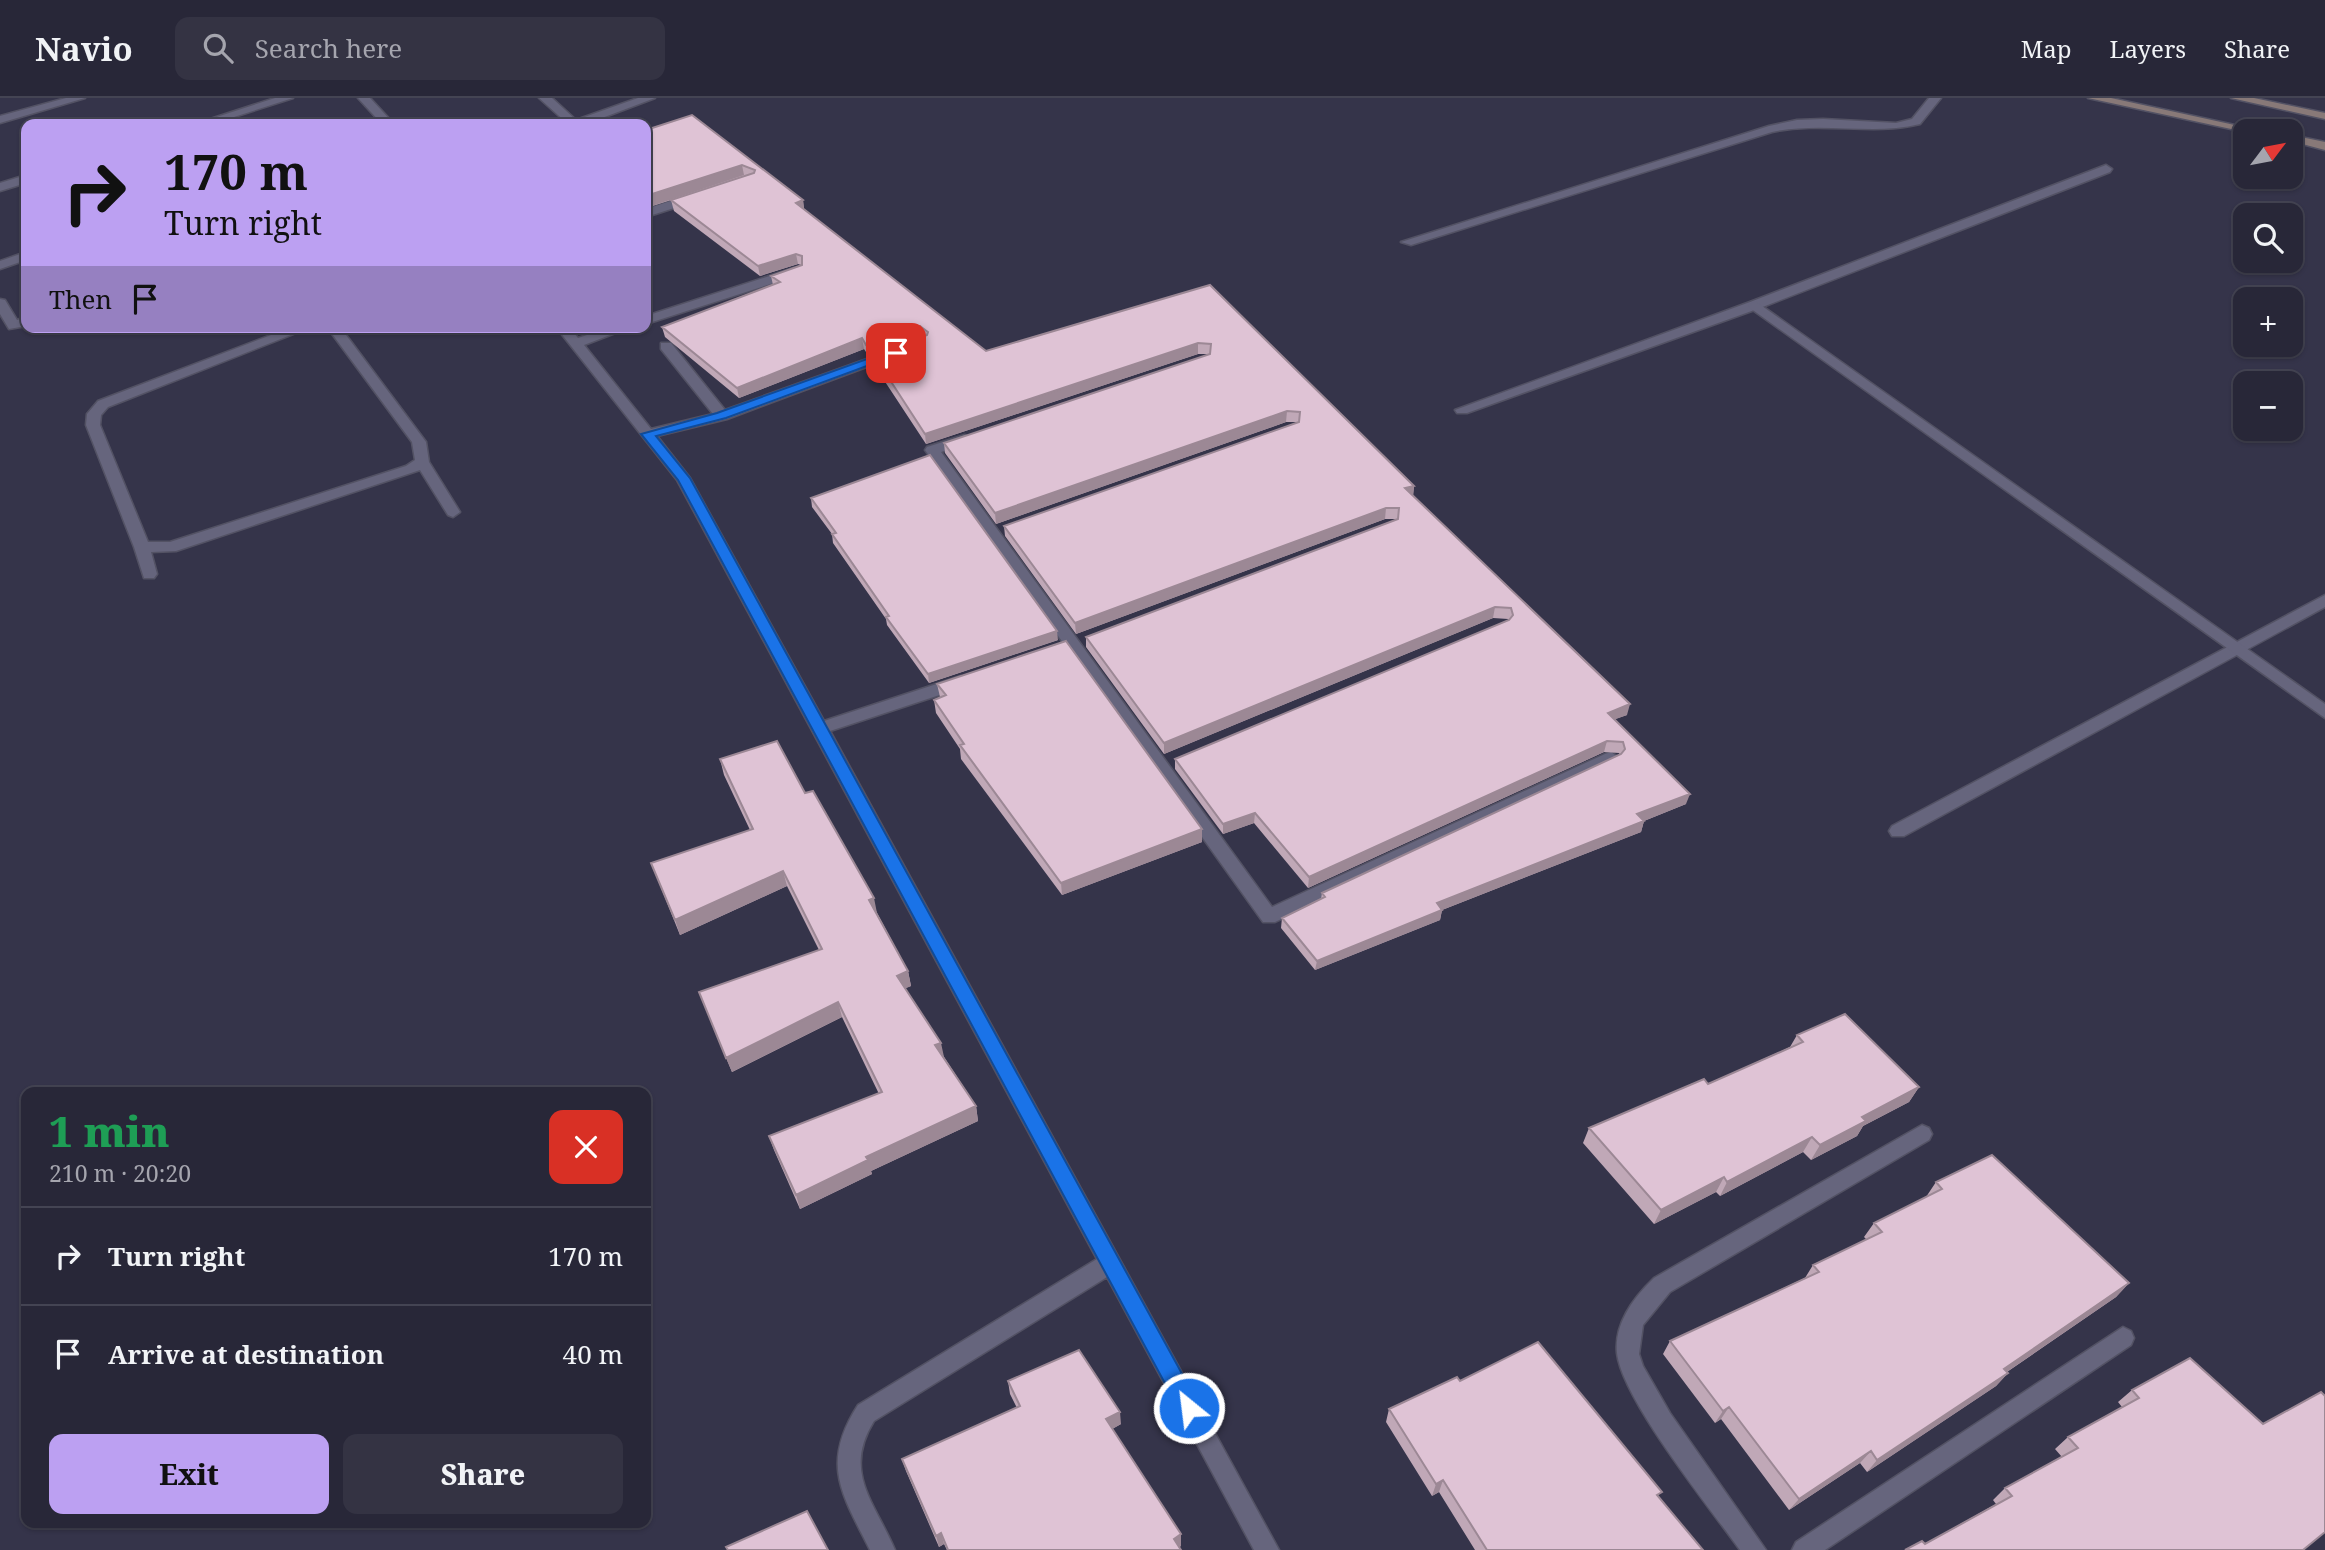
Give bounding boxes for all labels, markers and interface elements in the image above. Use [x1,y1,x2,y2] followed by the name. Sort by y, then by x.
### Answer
[175,17,665,80] search box
[35,26,133,71] text: Navio
[199,29,237,67] icon: search
[255,30,402,66] text: Search here
[2021,32,2072,65] text: Map
[2110,32,2186,65] text: Layers
[2224,32,2290,65] text: Share
[2233,119,2303,189] north arrow
[2233,119,2303,441] map controls
[164,138,308,204] text: 170 m
[49,147,140,238] icon: right
[164,201,322,244] text: Turn right
[2233,203,2303,273] button: search
[126,280,164,318] icon: arrive
[49,281,112,317] text: Then
[2233,287,2303,357] button: +
[866,323,926,383] pin
[877,334,915,372] icon: arrive
[2233,371,2303,441] button: −
[49,1102,170,1159] text: 1 min
[549,1110,623,1184] button: close
[49,1157,191,1189] text: 210 m · 20:20
[49,1237,87,1275] icon: right
[108,1238,245,1274] text: Turn right
[548,1238,623,1274] text: 170 m
[49,1335,87,1373] icon: arrive
[108,1336,384,1372] text: Arrive at destination
[563,1336,623,1372] text: 40 m
[1152,1371,1226,1445] position arrow
[49,1434,329,1514] button: Exit
[343,1434,623,1514] button: Share

